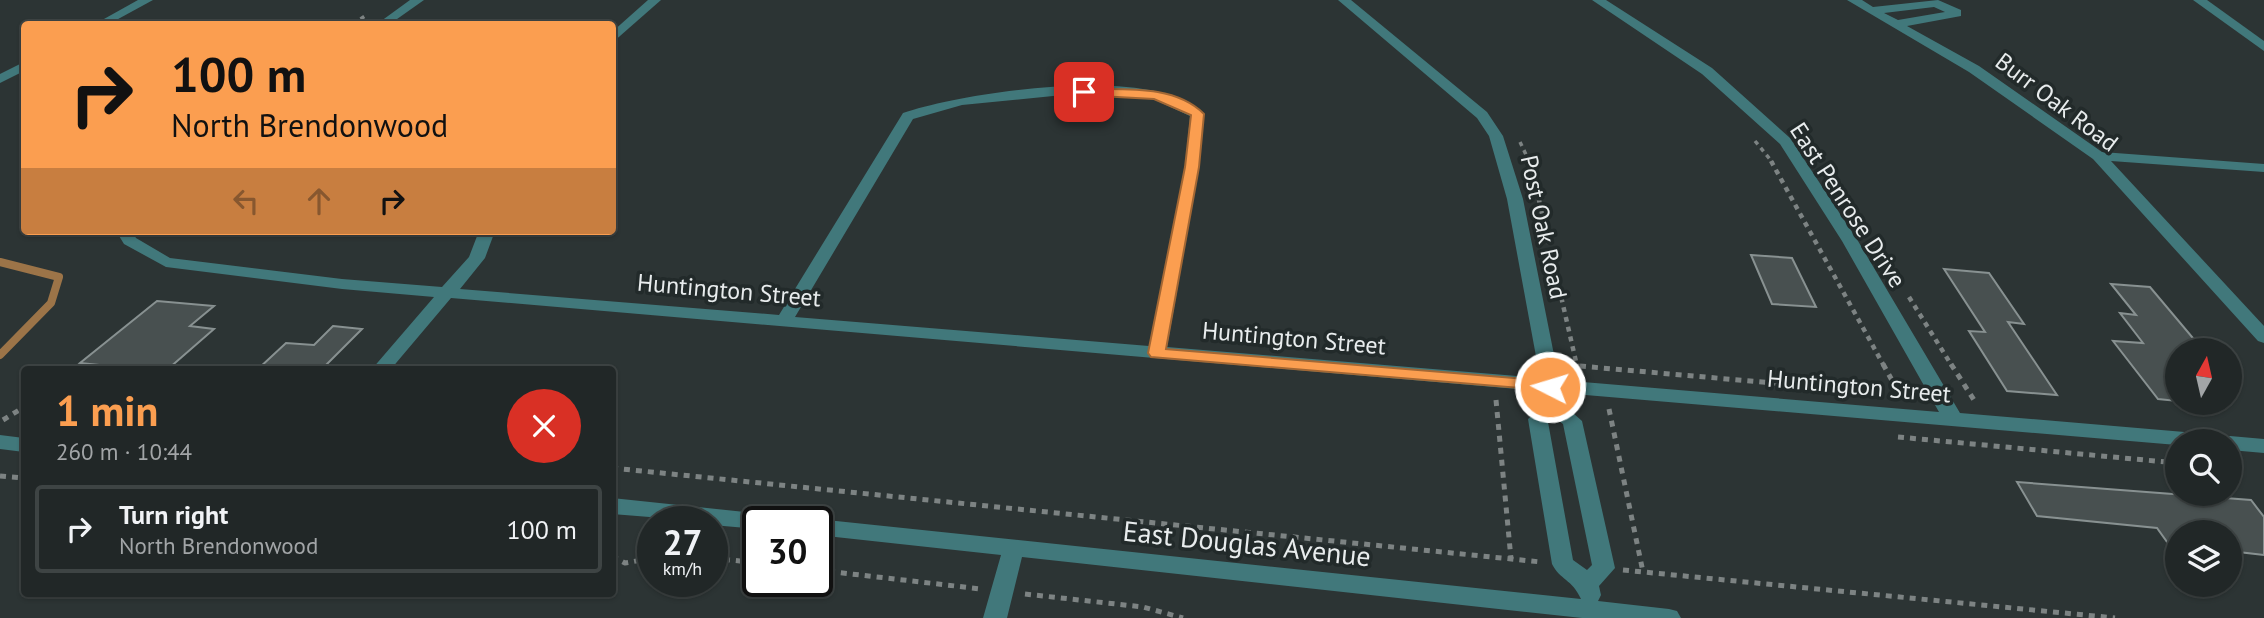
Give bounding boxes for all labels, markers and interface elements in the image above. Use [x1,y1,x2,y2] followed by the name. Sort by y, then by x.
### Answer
[171,42,306,106] text: 100 m
[1989,46,2125,158] street label: Burr Oak Road
[56,49,147,140] icon: right
[1054,62,1114,122] pin
[1065,73,1103,111] icon: arrive
[171,104,448,146] text: North Brendonwood
[1783,117,1913,293] street label: East Penrose Drive
[1514,152,1574,302] street label: Post Oak Road
[227,182,265,220] icon: left
[300,182,338,220] icon: ahead
[373,182,411,220] icon: right
[636,267,822,313] street label: Huntington Street
[1201,315,1387,361] street label: Huntington Street
[2165,338,2242,415] north arrow
[2165,338,2242,597] map controls
[1513,350,1587,424] position arrow
[1766,363,1952,409] street label: Huntington Street
[56,383,158,438] text: 1 min
[507,389,581,463] button: close
[2165,429,2242,506] button: search
[56,437,192,466] text: 260 m · 10:44
[119,498,228,531] text: Turn right
[742,506,833,597] speed limit sign: 30
[60,510,98,548] icon: right
[1121,512,1373,574] street label: East Douglas Avenue
[506,513,577,546] text: 100 m
[663,519,702,565] text: 27
[2165,520,2242,597] button: layers
[119,531,318,560] text: North Brendonwood
[663,557,702,580] text: km/h

